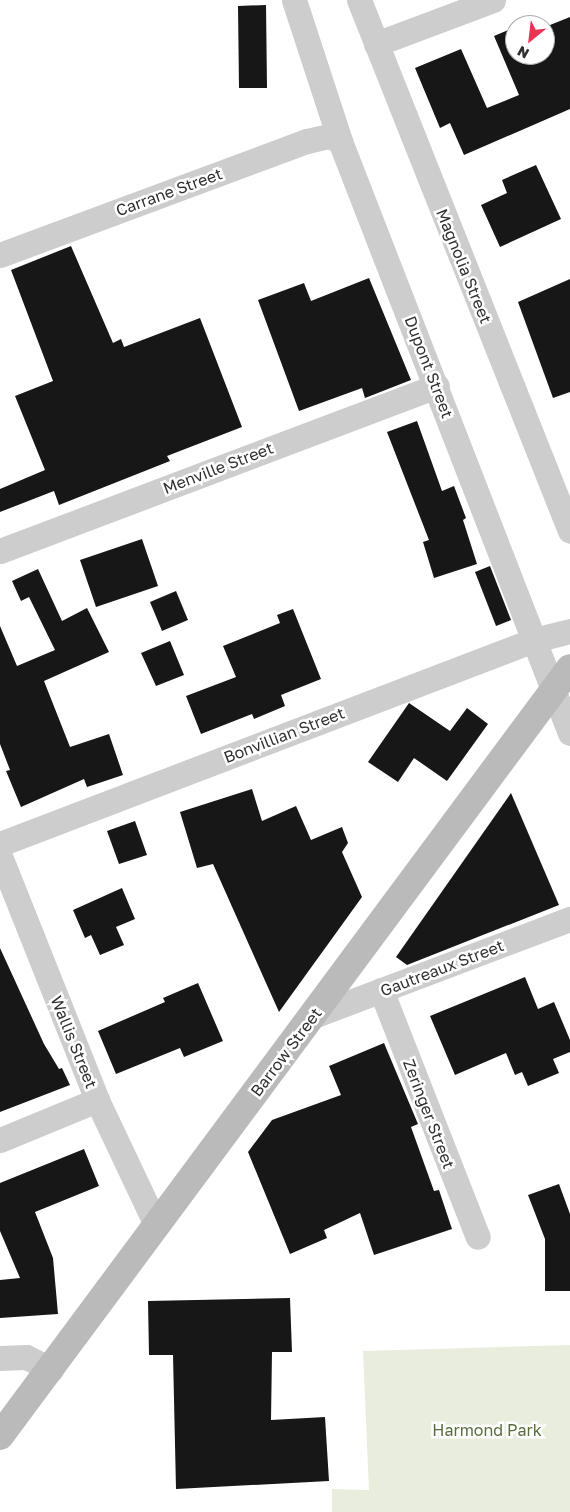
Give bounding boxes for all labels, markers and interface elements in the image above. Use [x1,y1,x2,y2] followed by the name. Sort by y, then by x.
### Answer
[505,15,555,65] north arrow
[514,43,532,63] text: N
[113,164,225,220] street label: Carrane Street
[432,206,496,326] street label: Magnolia Street
[401,313,457,421] street label: Dupont Street
[160,438,276,498] street label: Menville Street
[221,703,347,767] street label: Bonvillian Street
[378,936,506,1000] street label: Gautreaux Street
[47,993,101,1091] street label: Wallis Street
[246,1004,326,1100] street label: Barrow Street
[399,1057,459,1171] street label: Zeringer Street
[432,1420,542,1440] park label: Harmond Park

